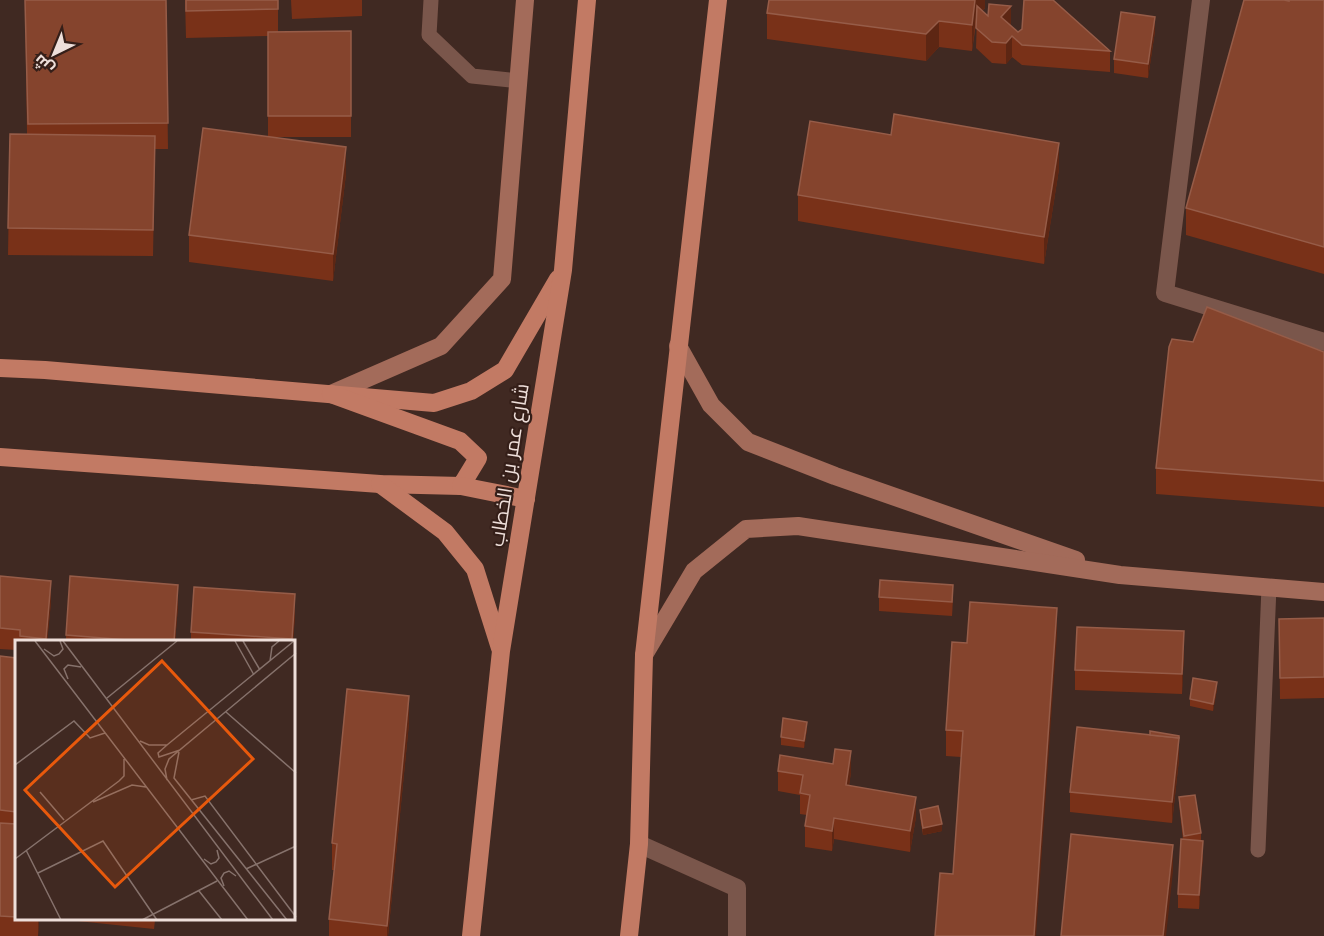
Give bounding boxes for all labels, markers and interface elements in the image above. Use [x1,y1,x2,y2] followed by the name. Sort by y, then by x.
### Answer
[24,24,84,84] north arrow
[29,50,59,79] text: ش
[483,381,536,549] street label: شارع عمر بن الخطاب
[15,640,296,921] inset map

